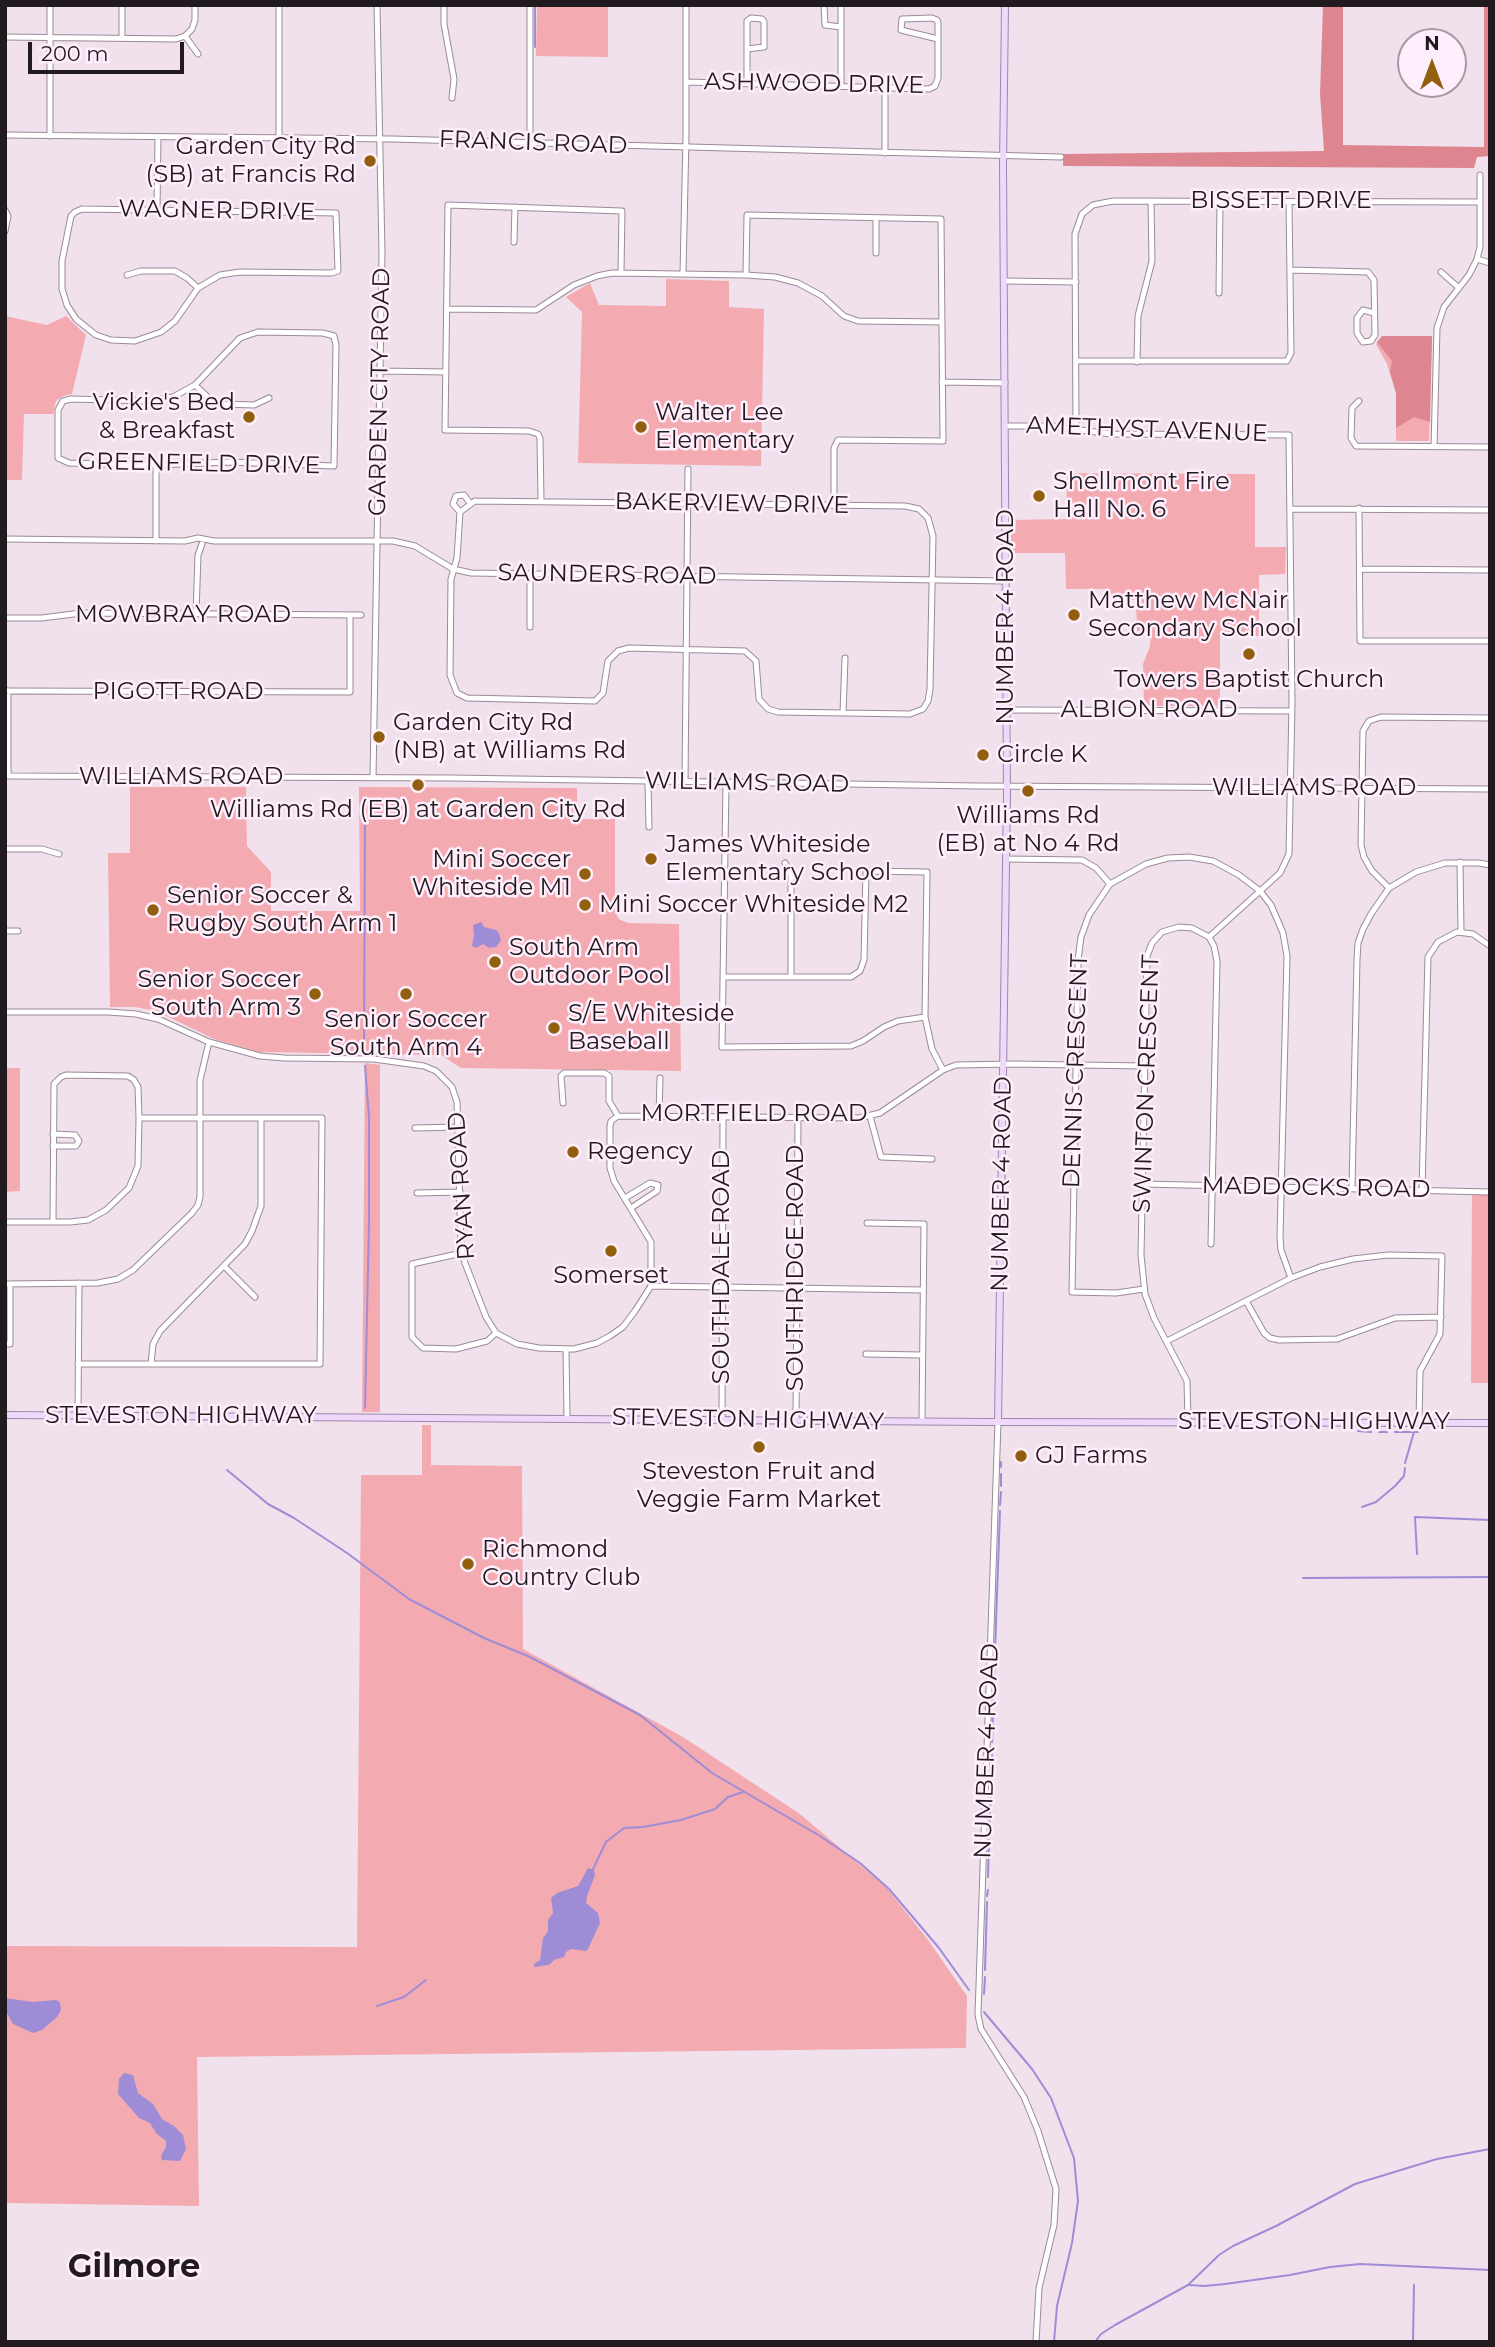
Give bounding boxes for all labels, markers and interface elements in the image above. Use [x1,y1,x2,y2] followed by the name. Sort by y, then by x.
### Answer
[32,28,187,72] scale bar
[1397,28,1467,98] north arrow
[1424,32,1440,55] text: N
[41,41,108,66] text: 200 m
[704,68,924,100] street label: ASHWOOD DRIVE
[438,125,628,161] street label: FRANCIS ROAD
[145,133,356,189] place label: Garden City Rd (SB) at Francis Rd
[362,153,378,169] marker: Garden City Rd (SB) at Francis Rd
[1190,187,1372,215] street label: BISSETT DRIVE
[118,195,316,227] street label: WAGNER DRIVE
[363,268,397,516] street label: GARDEN CITY ROAD
[92,389,235,445] place label: Vickie's Bed & Breakfast
[655,399,794,455] place label: Walter Lee Elementary
[241,409,257,425] marker: Vickie's Bed & Breakfast
[1026,411,1268,449] street label: AMETHYST AVENUE
[633,419,649,435] marker: Walter Lee Elementary
[77,447,321,481] street label: GREENFIELD DRIVE
[1053,468,1230,524] place label: Shellmont Fire Hall No. 6
[614,488,850,520] street label: BAKERVIEW DRIVE
[1031,488,1047,504] marker: Shellmont Fire Hall No. 6
[992,509,1020,725] street label: NUMBER 4 ROAD
[497,559,717,591] street label: SAUNDERS ROAD
[1088,587,1302,643] place label: Matthew McNair Secondary School
[75,601,291,629] street label: MOWBRAY ROAD
[1066,607,1082,623] marker: Matthew McNair Secondary School
[1241,646,1257,662] marker: Towers Baptist Church
[1114,666,1384,694] place label: Towers Baptist Church
[92,678,264,706] street label: PIGOTT ROAD
[1061,696,1237,724] street label: ALBION ROAD
[393,709,626,765] place label: Garden City Rd (NB) at Williams Rd
[371,729,387,745] marker: Garden City Rd (NB) at Williams Rd
[997,741,1087,769] place label: Circle K
[975,747,991,763] marker: Circle K
[79,763,283,791] street label: WILLIAMS ROAD
[645,767,849,799] street label: WILLIAMS ROAD
[1212,774,1416,802] street label: WILLIAMS ROAD
[410,777,426,793] marker: Williams Rd (EB) at Garden City Rd
[1020,783,1036,799] marker: Williams Rd (EB) at No 4 Rd
[210,796,626,824] place label: Williams Rd (EB) at Garden City Rd
[936,802,1120,858] place label: Williams Rd (EB) at No 4 Rd
[665,831,891,887] place label: James Whiteside Elementary School
[412,846,571,902] place label: Mini Soccer Whiteside M1
[643,851,659,867] marker: James Whiteside Elementary School
[577,866,593,882] marker: Mini Soccer Whiteside M1
[167,882,397,938] place label: Senior Soccer & Rugby South Arm 1
[599,891,908,919] place label: Mini Soccer Whiteside M2
[577,897,593,913] marker: Mini Soccer Whiteside M2
[145,902,161,918] marker: Senior Soccer & Rugby South Arm 1
[509,934,670,990] place label: South Arm Outdoor Pool
[1058,953,1094,1189] street label: DENNIS CRESCENT
[487,954,503,970] marker: South Arm Outdoor Pool
[1128,954,1166,1214] street label: SWINTON CRESCENT
[138,966,301,1022] place label: Senior Soccer South Arm 3
[307,986,323,1002] marker: Senior Soccer South Arm 3
[398,986,414,1002] marker: Senior Soccer South Arm 4
[568,1000,735,1056] place label: S/E Whiteside Baseball
[324,1006,488,1062] place label: Senior Soccer South Arm 4
[546,1020,562,1036] marker: S/E Whiteside Baseball
[986,1076,1018,1292] street label: NUMBER 4 ROAD
[641,1100,867,1128] street label: MORTFIELD ROAD
[442,1111,482,1261] street label: RYAN ROAD
[587,1138,692,1166] place label: Regency
[565,1144,581,1160] marker: Regency
[782,1145,810,1391] street label: SOUTHRIDGE ROAD
[708,1150,736,1384] street label: SOUTHDALE ROAD
[1201,1172,1431,1204] street label: MADDOCKS ROAD
[603,1243,619,1259] marker: Somerset
[553,1262,669,1290] place label: Somerset
[45,1402,317,1430] street label: STEVESTON HIGHWAY
[612,1403,884,1437] street label: STEVESTON HIGHWAY
[1178,1408,1450,1436] street label: STEVESTON HIGHWAY
[751,1439,767,1455] marker: Steveston Fruit and Veggie Farm Market
[1035,1442,1147,1470] place label: GJ Farms
[1013,1448,1029,1464] marker: GJ Farms
[637,1458,881,1514] place label: Steveston Fruit and Veggie Farm Market
[482,1536,640,1592] place label: Richmond Country Club
[460,1556,476,1572] marker: Richmond Country Club
[969,1643,1005,1859] street label: NUMBER 4 ROAD
[68,2249,200,2287] district label: Gilmore

